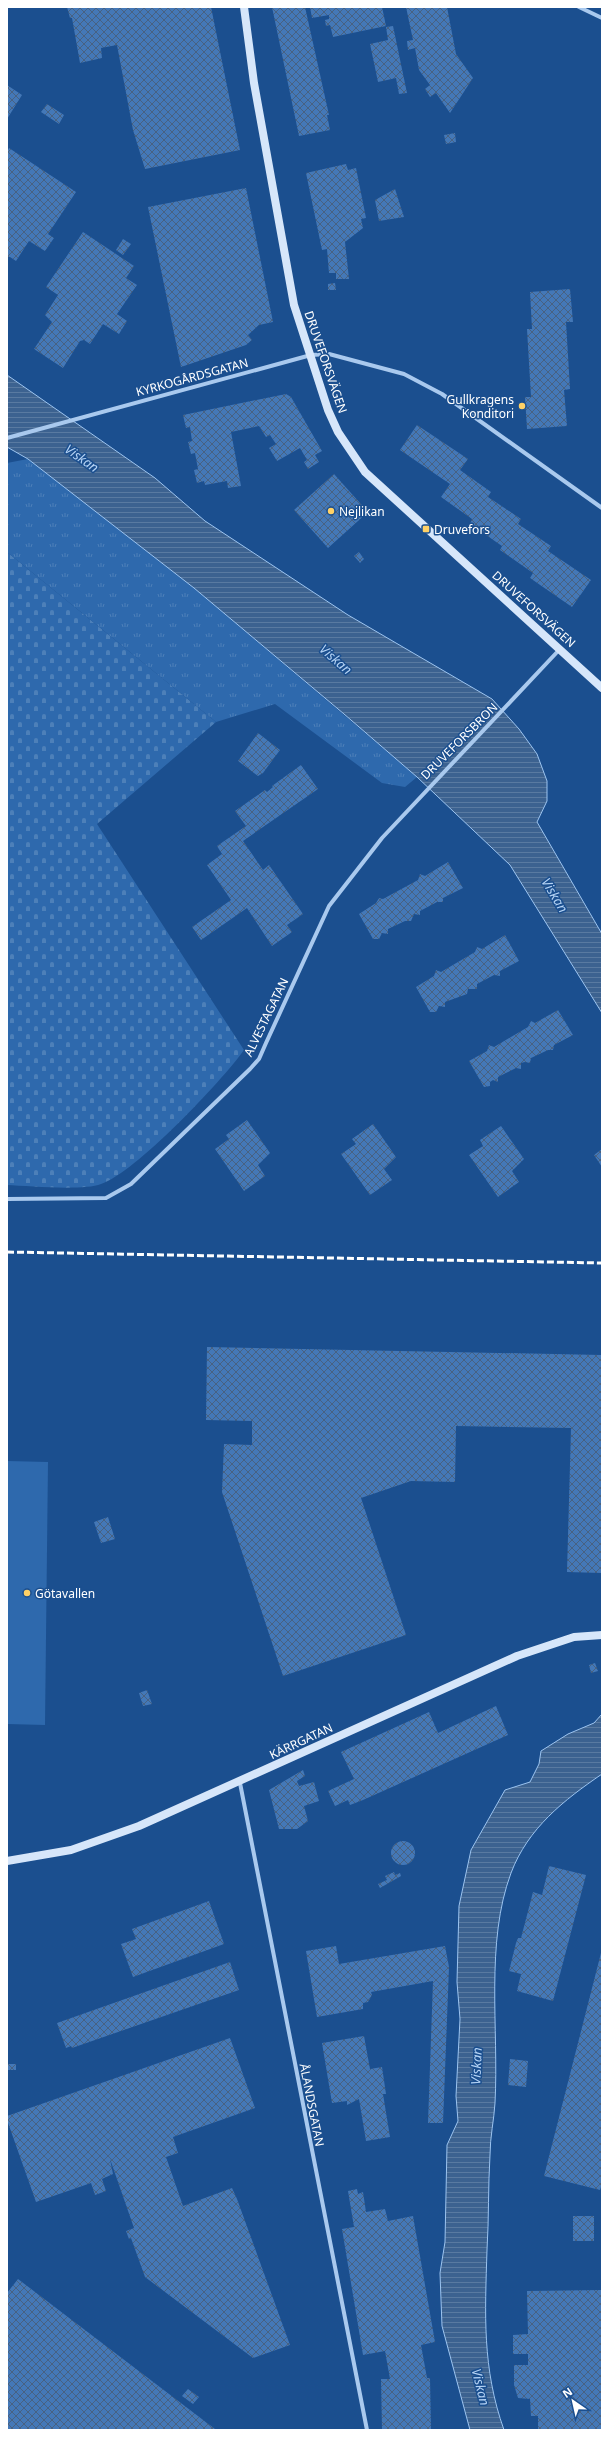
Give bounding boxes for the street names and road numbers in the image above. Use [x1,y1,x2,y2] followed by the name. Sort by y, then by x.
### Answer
[301,309,351,415] street label: DRUVEFORSVÄGEN
[134,354,250,400] street label: KYRKOGÅRDSGATAN
[488,567,580,651] street label: DRUVEFORSVÄGEN
[417,699,501,783] street label: DRUVEFORSBRON
[240,975,292,1059] street label: ALVESTAGATAN
[266,1719,336,1763] street label: KÄRRGATAN
[296,2062,328,2148] street label: ÅLANDSGATAN

